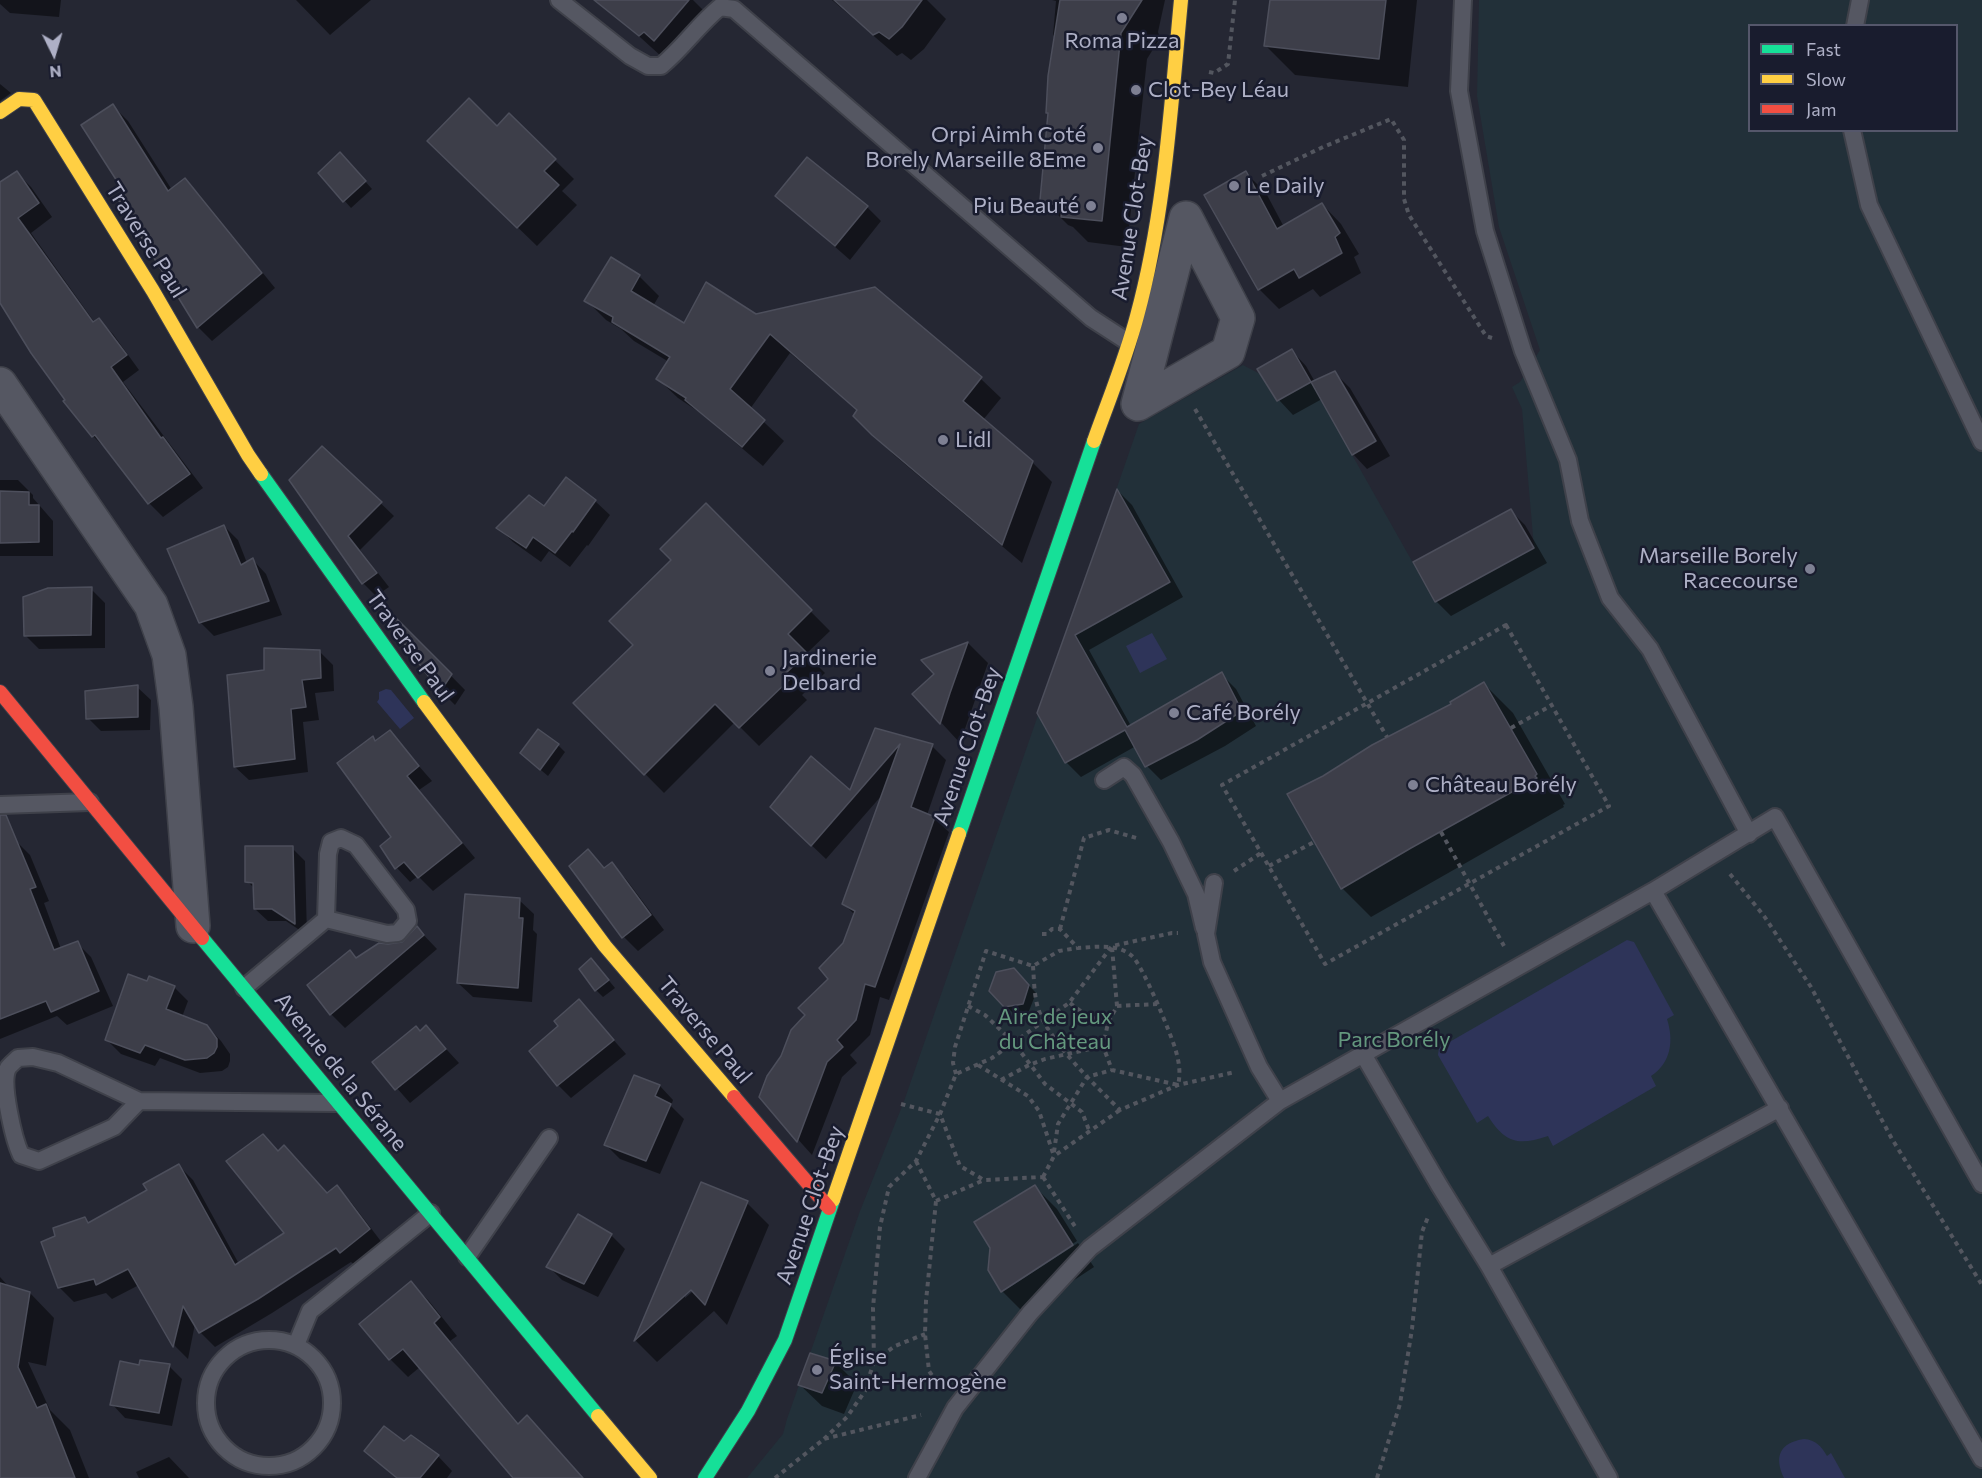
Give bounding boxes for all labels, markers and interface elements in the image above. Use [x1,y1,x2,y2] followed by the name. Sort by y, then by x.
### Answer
[1115,11,1129,25] marker: Roma Pizza
[24,24,84,84] north arrow
[1748,24,1958,132] legend
[1065,28,1179,54] place label: Roma Pizza
[1806,38,1841,60] text: Fast
[49,62,62,82] text: N
[1806,68,1846,90] text: Slow
[1148,77,1289,103] place label: Clot-Bey Léau
[1129,83,1143,97] marker: Clot-Bey Léau
[1806,98,1836,120] text: Jam
[865,122,1086,174] place label: Orpi Aimh Coté Borely Marseille 8Eme
[1106,134,1158,302] street label: Avenue Clot-Bey
[1091,141,1105,155] marker: Orpi Aimh Coté Borely Marseille 8Eme
[1246,173,1325,199] place label: Le Daily
[100,177,192,303] street label: Traverse Paul
[1227,179,1241,193] marker: Le Daily
[973,193,1079,219] place label: Piu Beauté
[1084,199,1098,213] marker: Piu Beauté
[955,427,992,453] place label: Lidl
[936,433,950,447] marker: Lidl
[1639,543,1798,594] place label: Marseille Borely Racecourse
[1803,562,1817,576] marker: Marseille Borely Racecourse
[361,585,459,707] street label: Traverse Paul
[782,645,877,696] place label: Jardinerie Delbard
[927,663,1007,829] street label: Avenue Clot-Bey
[763,664,777,678] marker: Jardinerie Delbard
[1186,700,1301,726] place label: Café Borély
[1167,706,1181,720] marker: Café Borély
[1425,772,1577,798] place label: Château Borély
[1406,778,1420,792] marker: Château Borély
[652,971,758,1089] street label: Traverse Paul
[269,987,413,1157] street label: Avenue de la Sérane
[998,1004,1112,1056] park label: Aire de jeux du Château
[1337,1027,1451,1053] park label: Parc Borély
[770,1122,850,1288] street label: Avenue Clot-Bey
[829,1344,1007,1396] place label: Église Saint-Hermogène
[810,1363,824,1377] marker: Église Saint-Hermogène

